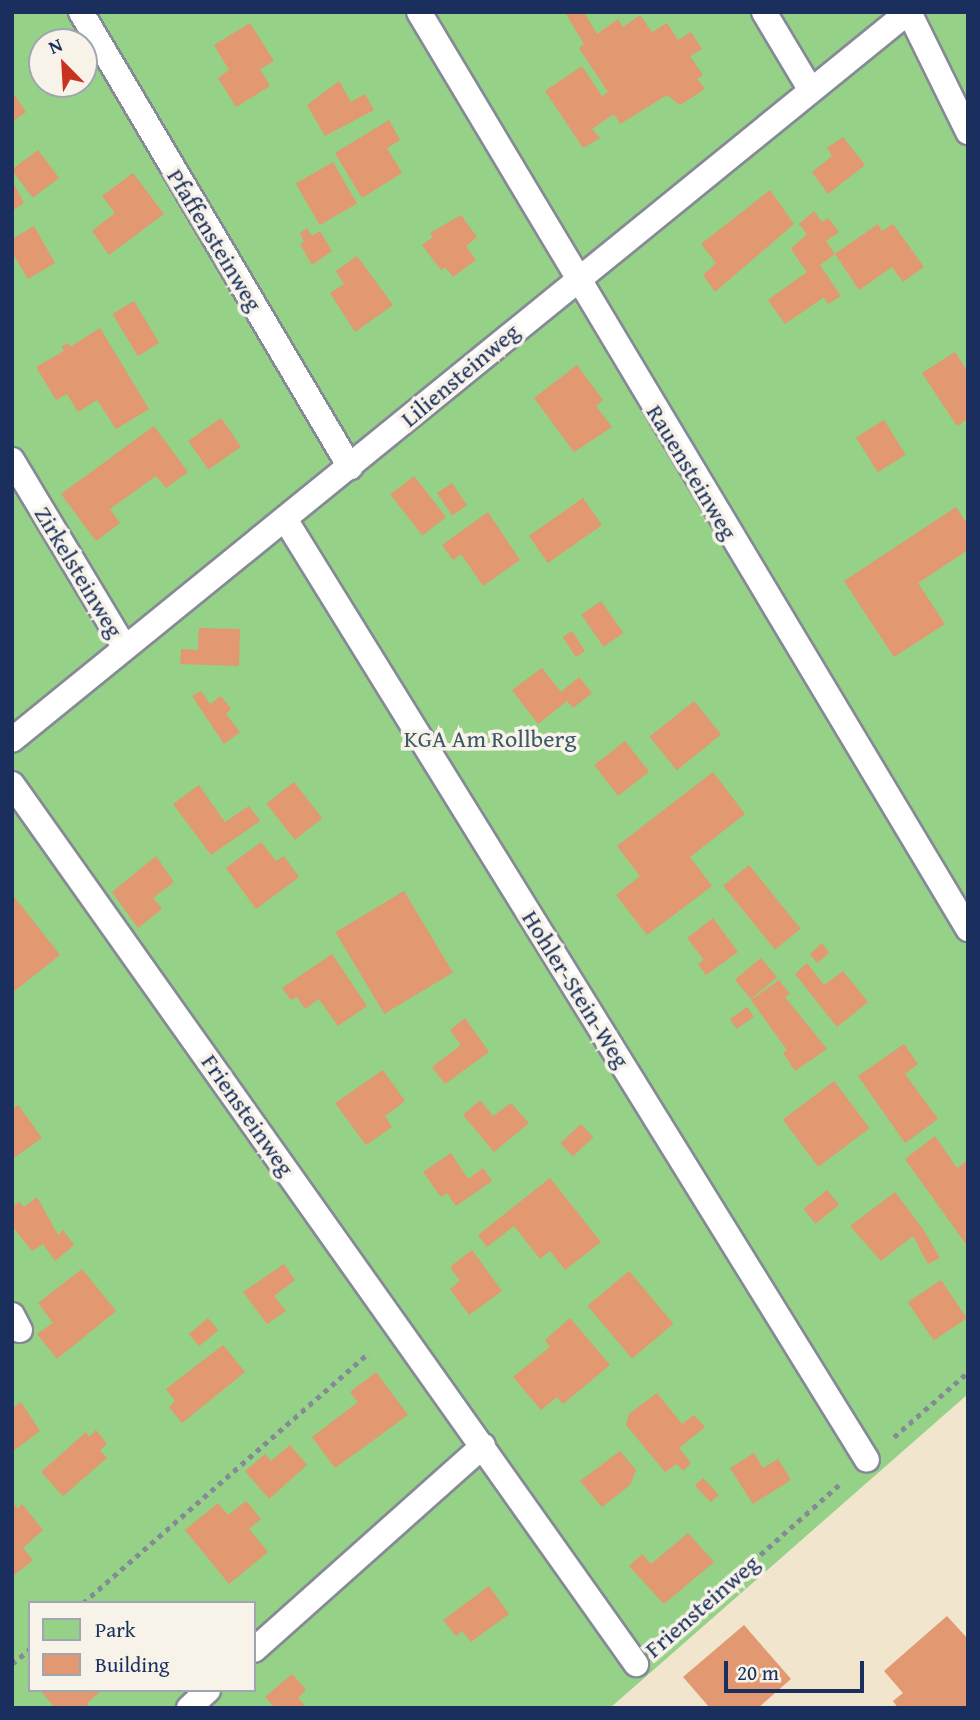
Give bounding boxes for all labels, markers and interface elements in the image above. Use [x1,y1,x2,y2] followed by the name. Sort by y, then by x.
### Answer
[28,28,98,98] north arrow
[44,30,67,61] text: N
[161,163,269,317] street label: Pfaffensteinweg
[395,317,525,433] street label: Liliensteinweg
[640,399,744,545] street label: Rauensteinweg
[28,501,130,643] street label: Zirkelsteinweg
[404,725,576,753] park label: KGA Am Rollberg
[516,905,636,1073] street label: Hohler-Stein-Weg
[195,1048,301,1182] street label: Friensteinweg
[639,1548,765,1664] street label: Friensteinweg
[28,1601,256,1692] legend
[95,1614,136,1645] text: Park
[728,1646,868,1690] scale bar
[95,1649,169,1680] text: Building
[737,1657,779,1688] text: 20 m

